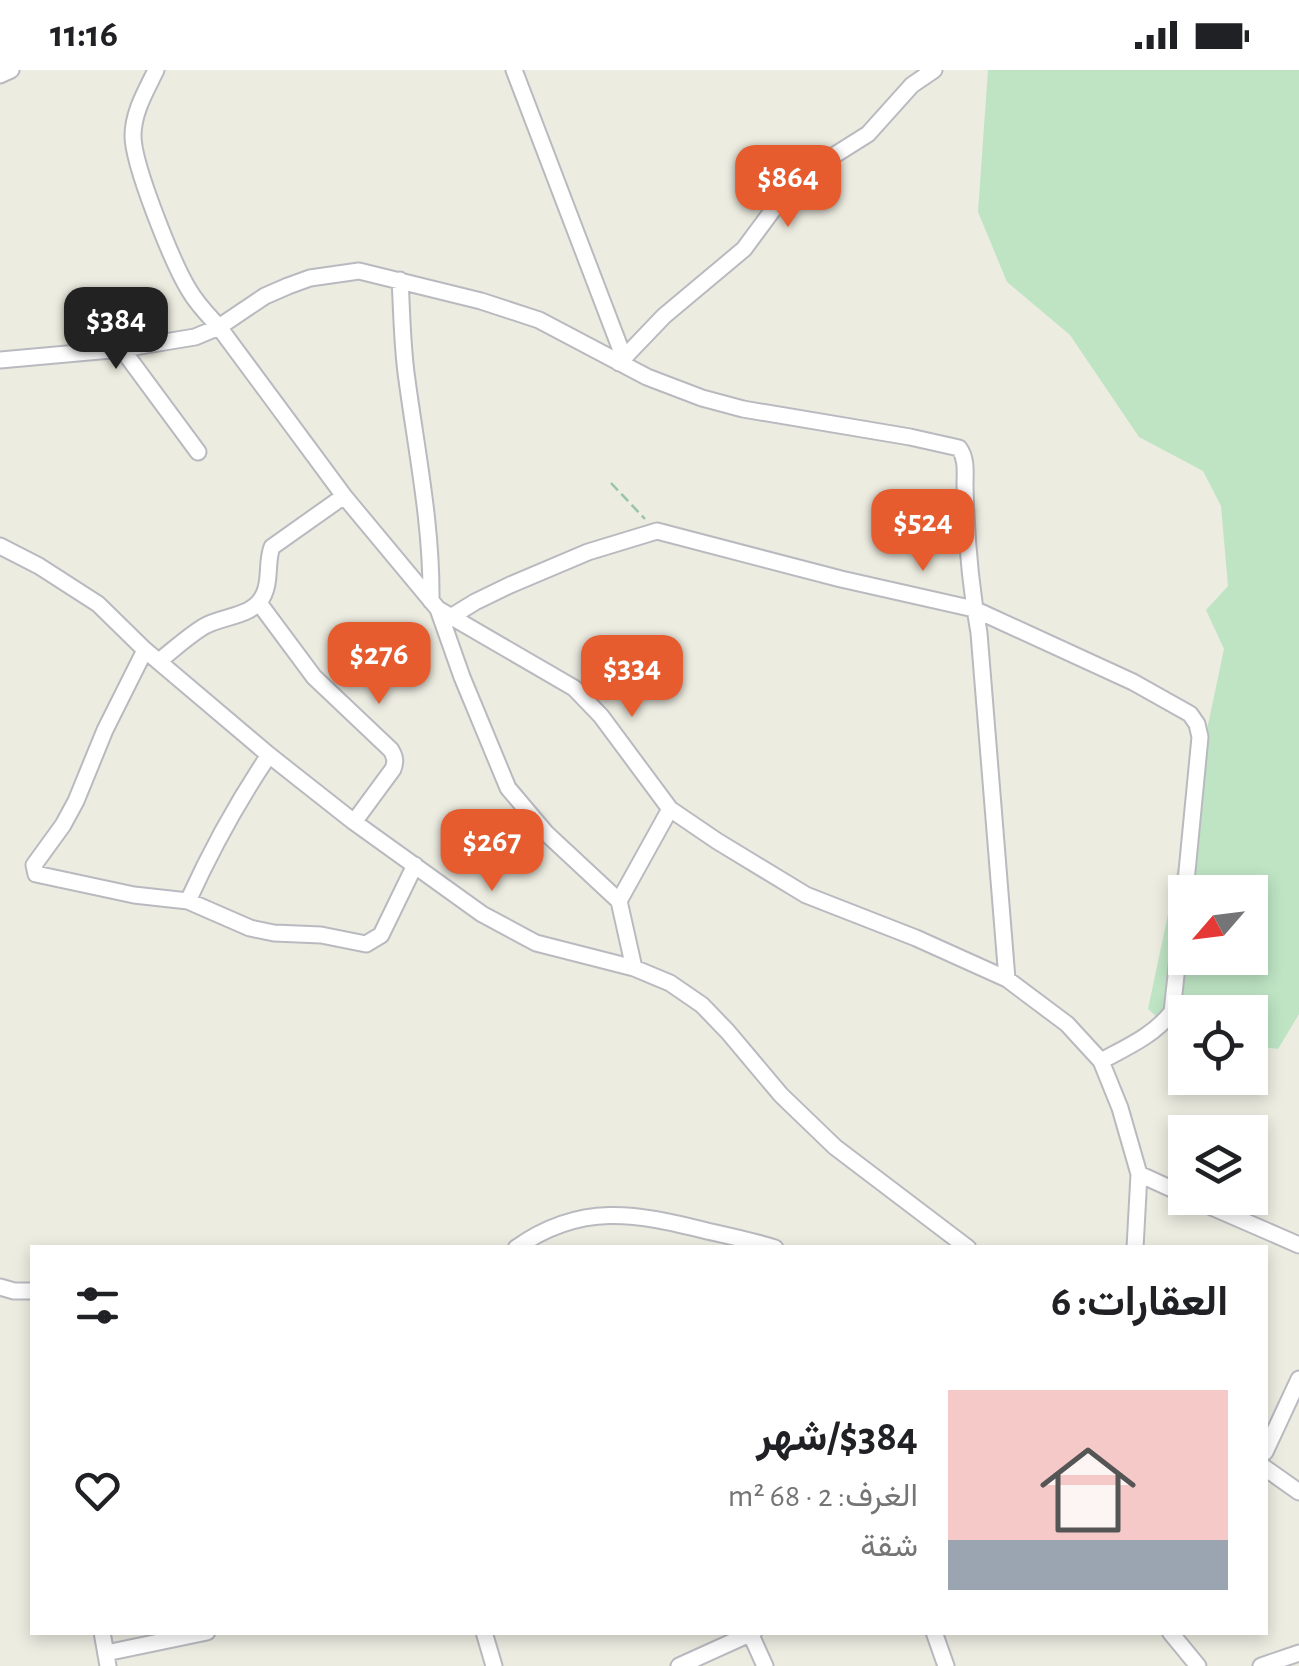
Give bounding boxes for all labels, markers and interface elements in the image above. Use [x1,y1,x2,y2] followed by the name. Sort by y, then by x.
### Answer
[50,16,118,54] text: 11:16
[729,145,847,230] pin: $864
[757,161,819,193] text: $864
[57,287,175,372] pin: $384
[86,303,146,335] text: $384
[864,489,982,574] pin: $524
[893,505,953,537] text: $524
[320,622,438,707] pin: $276
[573,635,691,720] pin: $334
[350,638,408,670] text: $276
[603,651,661,683] text: $334
[433,809,551,894] pin: $267
[463,825,521,857] text: $267
[1168,875,1268,975] north arrow
[1168,875,1268,1215] map controls
[1168,995,1268,1095] button: locate
[1168,1115,1268,1215] button: layers
[70,1278,125,1333] icon: filters
[1051,1281,1228,1323] text: العقارات: 6
[756,1416,918,1458] text: $384/شهر
[1028,1430,1148,1550] icon: home
[70,1463,125,1518] icon: heart
[728,1480,918,1512] text: الغرف: 2 · 68 m²
[860,1530,918,1562] text: شقة

